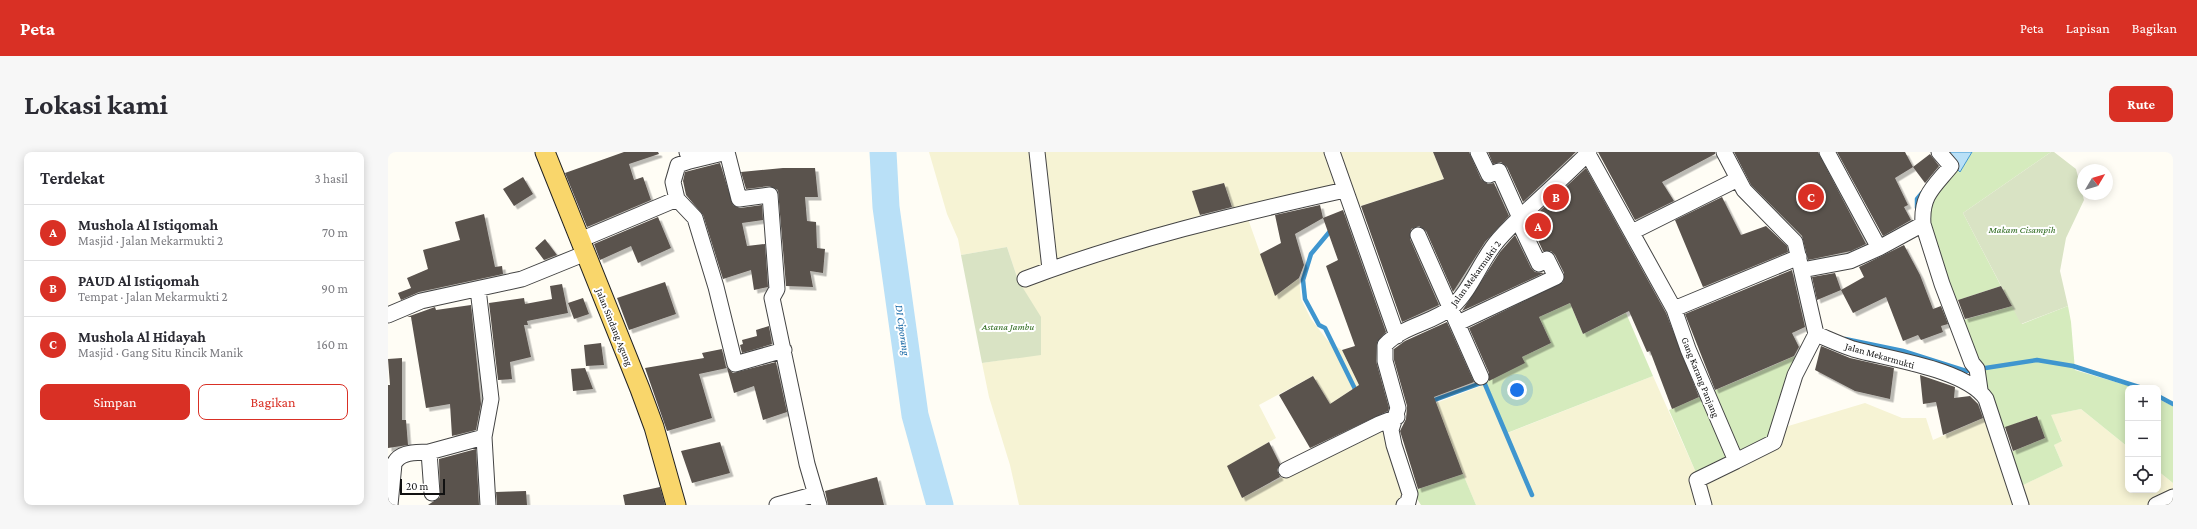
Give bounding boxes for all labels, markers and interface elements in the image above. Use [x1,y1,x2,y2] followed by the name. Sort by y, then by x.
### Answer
[20,18,55,39] text: Peta
[2020,20,2044,36] text: Peta
[2066,20,2110,36] text: Lapisan
[2132,20,2177,36] text: Bagikan
[2109,86,2173,122] button: Rute
[24,89,168,120] text: Lokasi kami
[2077,164,2113,200] north arrow
[40,169,105,188] text: Terdekat
[314,171,348,186] text: 3 hasil
[1543,182,1569,212] pin: B
[1798,182,1824,212] pin: C
[1525,211,1551,241] pin: A
[78,217,218,233] text: Mushola Al Istiqomah
[1987,224,2056,235] park label: Makam Cisampih
[49,225,57,240] text: A
[322,225,348,240] text: 70 m
[78,233,223,248] text: Masjid · Jalan Mekarmukti 2
[1447,238,1503,309] street label: Jalan Mekarmukti 2
[78,273,199,289] text: PAUD Al Istiqomah
[49,281,57,296] text: B
[321,281,348,296] text: 90 m
[594,286,635,368] street label: Jalan Sindang Agung
[78,289,228,304] text: Tempat · Jalan Mekarmukti 2
[892,304,913,357] water label: DI Ciporang
[981,321,1034,332] park label: Astana Jambu
[78,329,206,345] text: Mushola Al Hidayah
[1678,335,1722,419] street label: Gang Karang Panjang
[49,337,57,352] text: C
[317,337,348,352] text: 160 m
[1843,340,1916,371] street label: Jalan Mekarmukti
[78,345,243,360] text: Masjid · Gang Situ Rincik Manik
[1507,380,1527,400] your location
[40,384,190,420] button: Simpan
[198,384,348,420] button: Bagikan
[2125,385,2161,493] map controls
[2125,385,2161,421] button: +
[2125,421,2161,457] button: −
[2125,457,2161,493] button: locate
[400,477,445,496] scale bar
[406,480,428,492] text: 20 m

